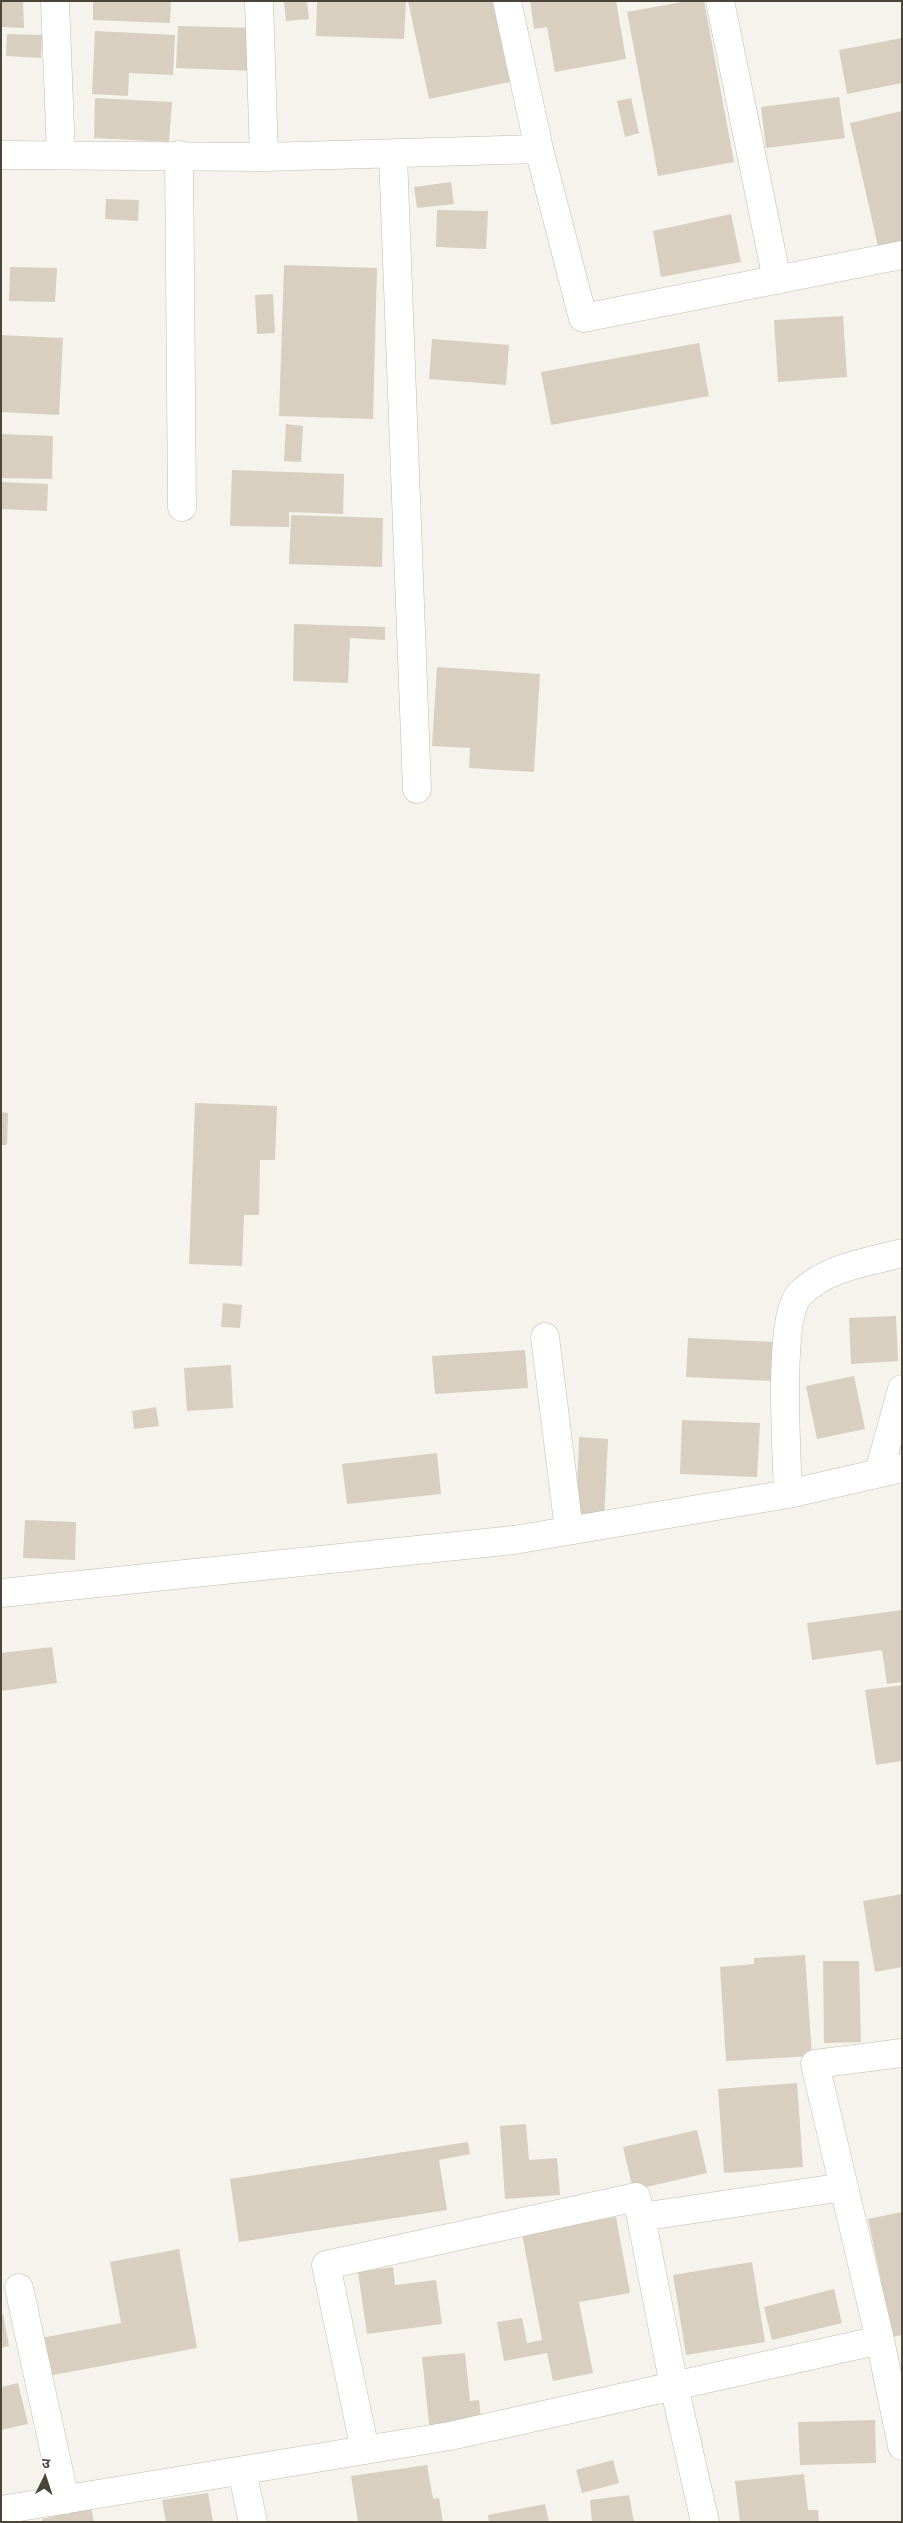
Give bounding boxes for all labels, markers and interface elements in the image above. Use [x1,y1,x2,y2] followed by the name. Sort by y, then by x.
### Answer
[20,2453,70,2503] north arrow
[41,2454,51,2471] text: उ

